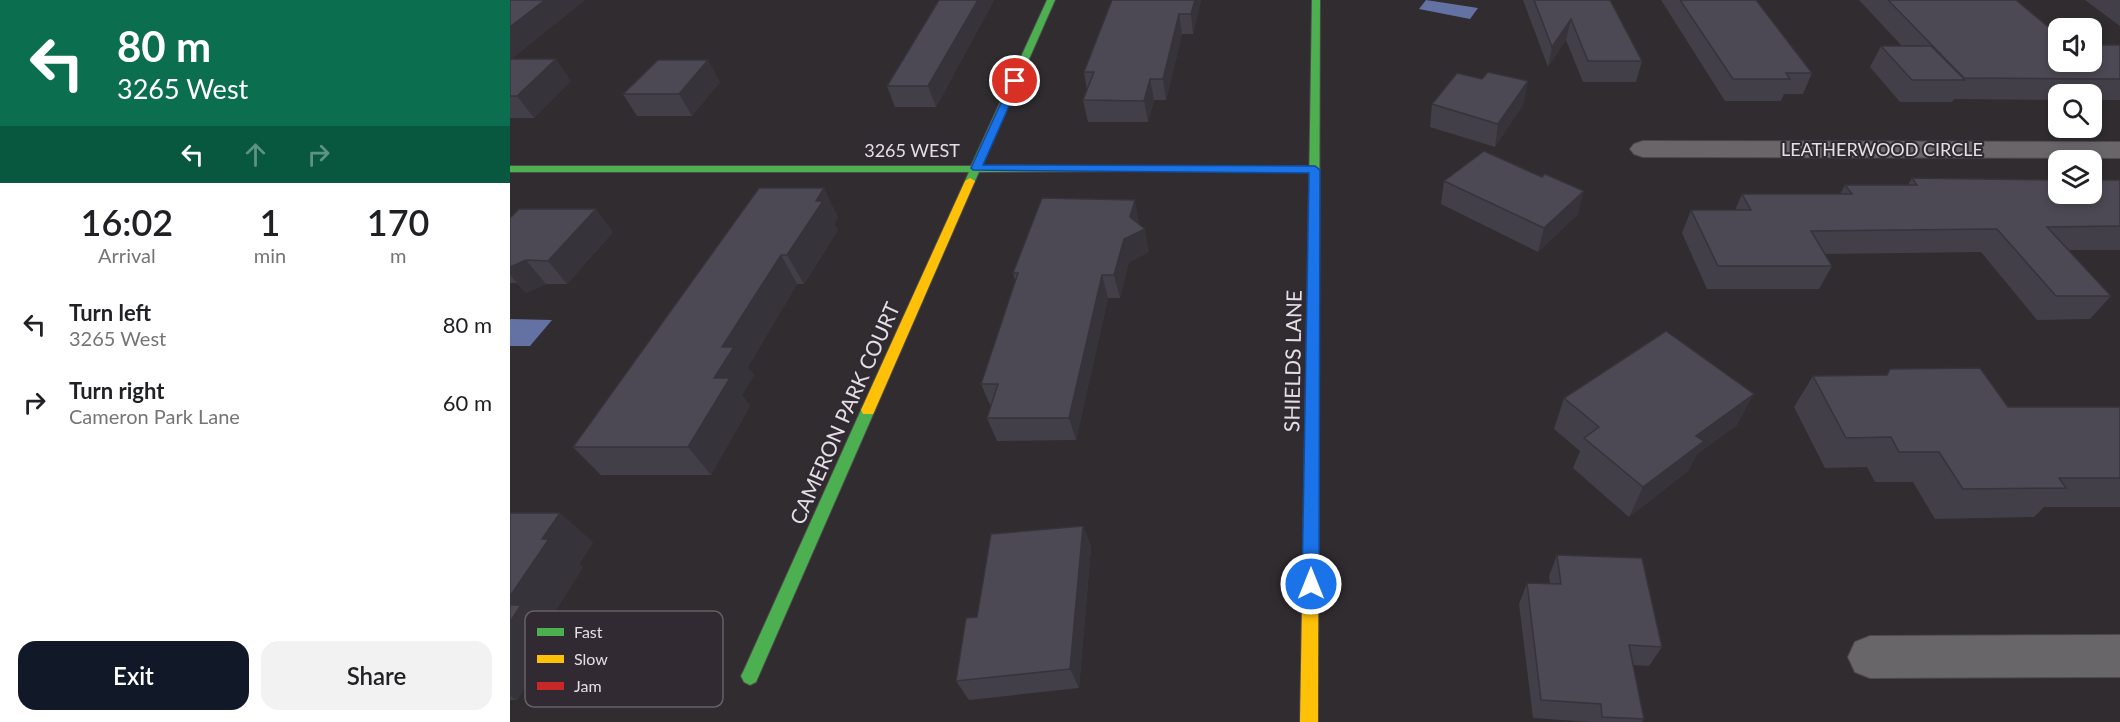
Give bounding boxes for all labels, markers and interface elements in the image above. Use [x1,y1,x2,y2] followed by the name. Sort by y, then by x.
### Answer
[2048,18,2102,204] map controls
[2048,18,2102,72] button: sound
[117,21,211,71] text: 80 m
[18,24,96,102] icon: left
[989,55,1040,106] pin
[998,64,1031,97] icon: arrive
[117,72,248,105] text: 3265 West
[2048,84,2102,138] button: search
[176,138,209,171] icon: left
[239,138,272,171] icon: ahead
[302,138,335,171] icon: right
[1781,138,1983,160] street label: LEATHERWOOD CIRCLE
[864,139,960,161] street label: 3265 WEST
[2048,150,2102,204] button: layers
[81,200,173,244] text: 16:02
[260,200,280,244] text: 1
[367,200,429,244] text: 170
[98,243,156,267] text: Arrival
[254,243,286,267] text: min
[390,243,406,267] text: m
[1278,290,1306,432] street label: SHIELDS LANE
[784,298,905,528] street label: CAMERON PARK COURT
[69,299,151,326] text: Turn left
[18,308,51,341] icon: left
[443,311,492,338] text: 80 m
[69,326,166,350] text: 3265 West
[69,377,164,404] text: Turn right
[18,386,51,419] icon: right
[443,389,492,416] text: 60 m
[69,404,240,428] text: Cameron Park Lane
[1279,552,1343,616] position arrow
[525,611,723,707] legend
[574,622,603,641] text: Fast
[18,641,249,710] button: Exit
[261,641,492,710] button: Share
[574,649,608,668] text: Slow
[574,676,602,695] text: Jam

